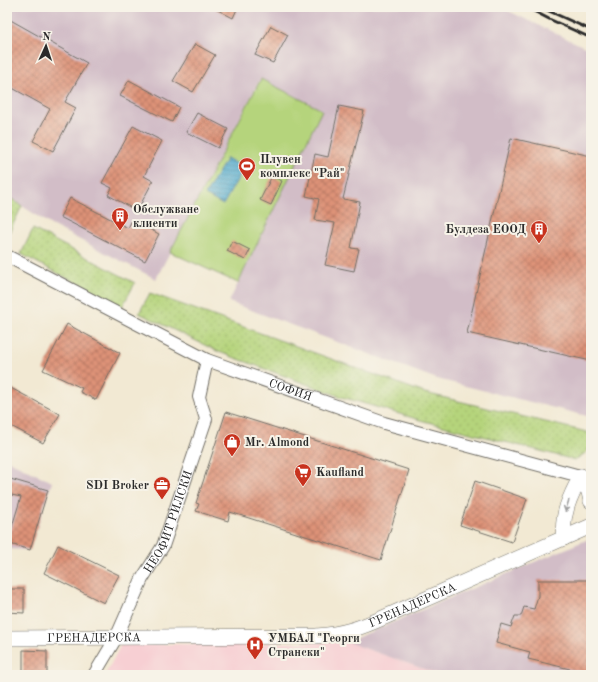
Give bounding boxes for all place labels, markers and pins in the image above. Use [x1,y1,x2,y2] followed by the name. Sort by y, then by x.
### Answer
[260,154,344,180] place label: Плувен комплекс "Рай"
[237,156,257,181] sports icon: Плувен комплекс "Рай"
[133,204,199,230] place label: Обслужване клиенти
[110,206,130,231] building icon: Обслужване клиенти
[529,219,549,244] building icon: Булдеза ЕООД
[446,224,526,236] place label: Булдеза ЕООД
[222,432,242,457] shop icon: Mr. Almond
[245,437,310,449] place label: Mr. Almond
[293,462,313,487] supermarket icon: Kaufland
[316,467,364,479] place label: Kaufland
[152,475,172,500] office icon: SDI Broker
[86,480,149,492] place label: SDI Broker
[268,633,360,659] place label: УМБАЛ "Георги Странски"
[245,635,265,660] hospital icon: УМБАЛ "Георги Странски"

